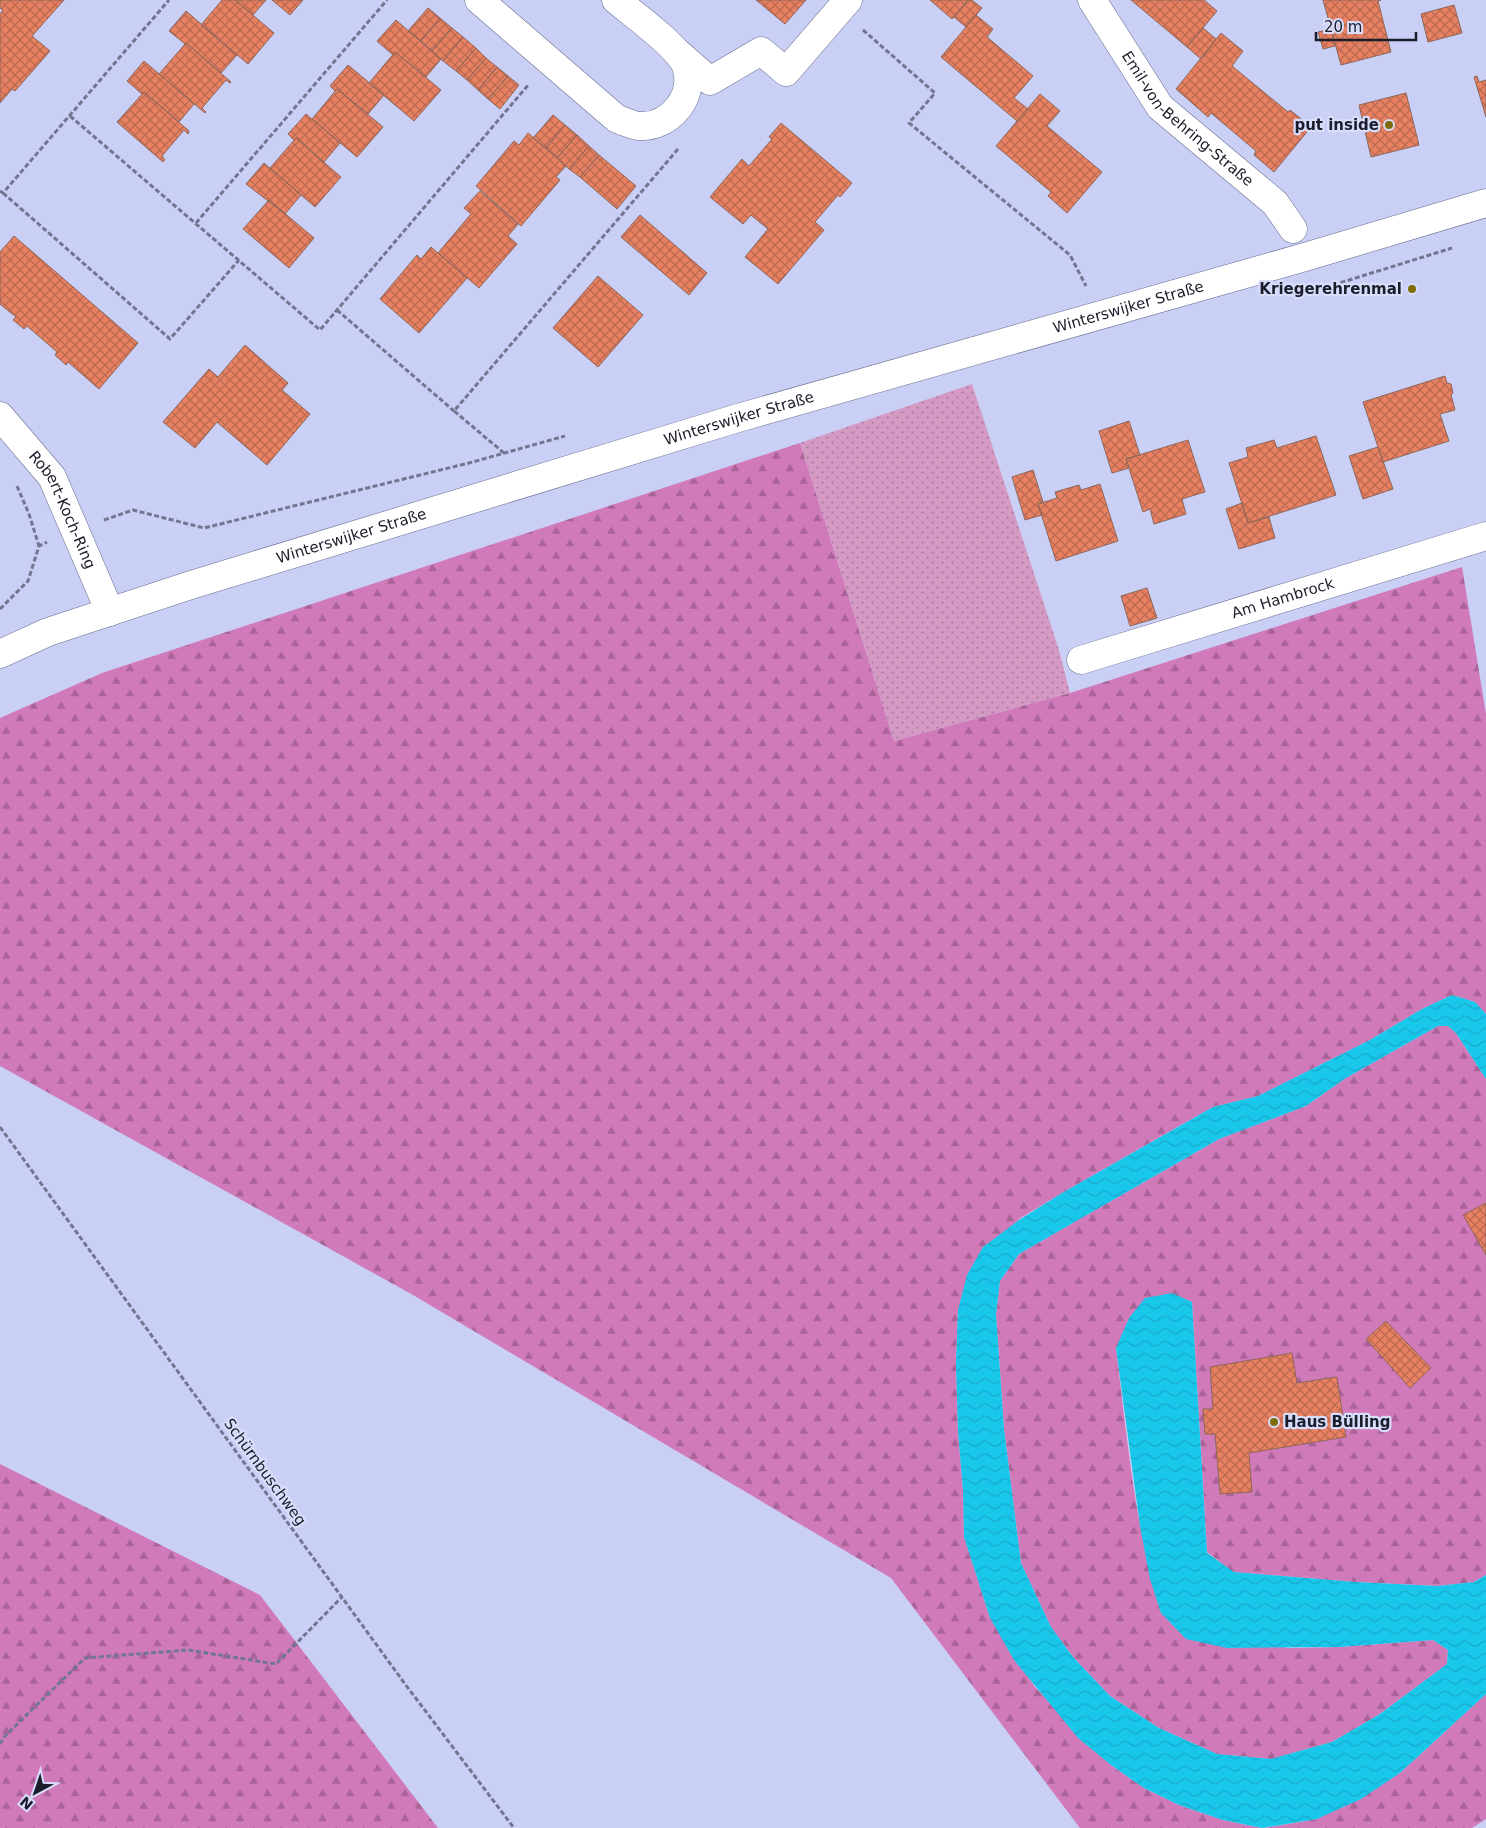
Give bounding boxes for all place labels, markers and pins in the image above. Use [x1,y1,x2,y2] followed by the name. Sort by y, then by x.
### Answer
[1294,116,1379,134] place label: put inside
[1383,119,1395,131] marker: put inside
[1259,280,1402,298] place label: Kriegerehrenmal
[1406,283,1418,295] marker: Kriegerehrenmal
[1284,1413,1390,1431] place label: Haus Bülling
[1268,1416,1280,1428] marker: Haus Bülling

